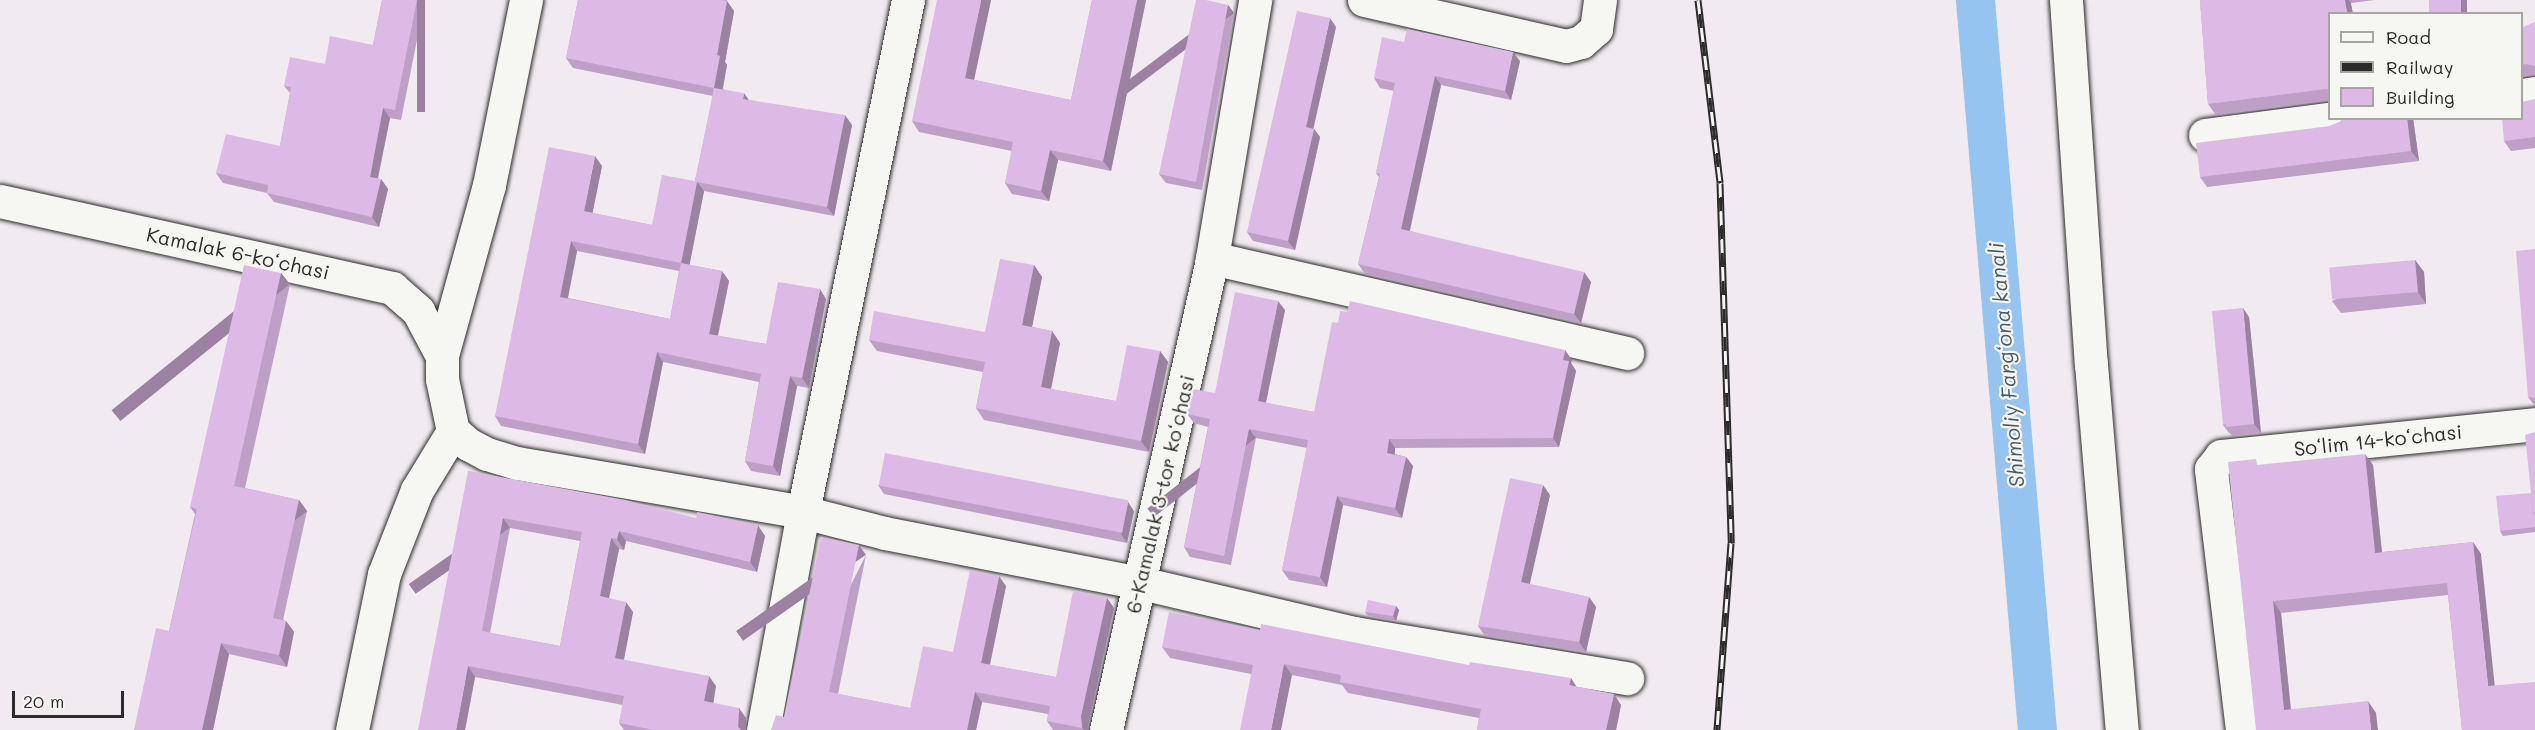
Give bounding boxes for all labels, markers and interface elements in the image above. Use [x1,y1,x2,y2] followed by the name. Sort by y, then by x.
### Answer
[2328,12,2523,120] legend
[2386,25,2431,49] text: Road
[2386,55,2453,79] text: Railway
[2386,85,2454,109] text: Building
[144,222,332,284] street label: Kamalak 6-koʻchasi
[1983,241,2029,489] water label: Shimoliy Fargʻona kanali
[1121,372,1199,616] street label: 6-Kamalak 3-tor koʻchasi
[2293,419,2463,461] street label: Soʻlim 14-koʻchasi
[15,679,128,717] scale bar
[23,689,64,713] text: 20 m

